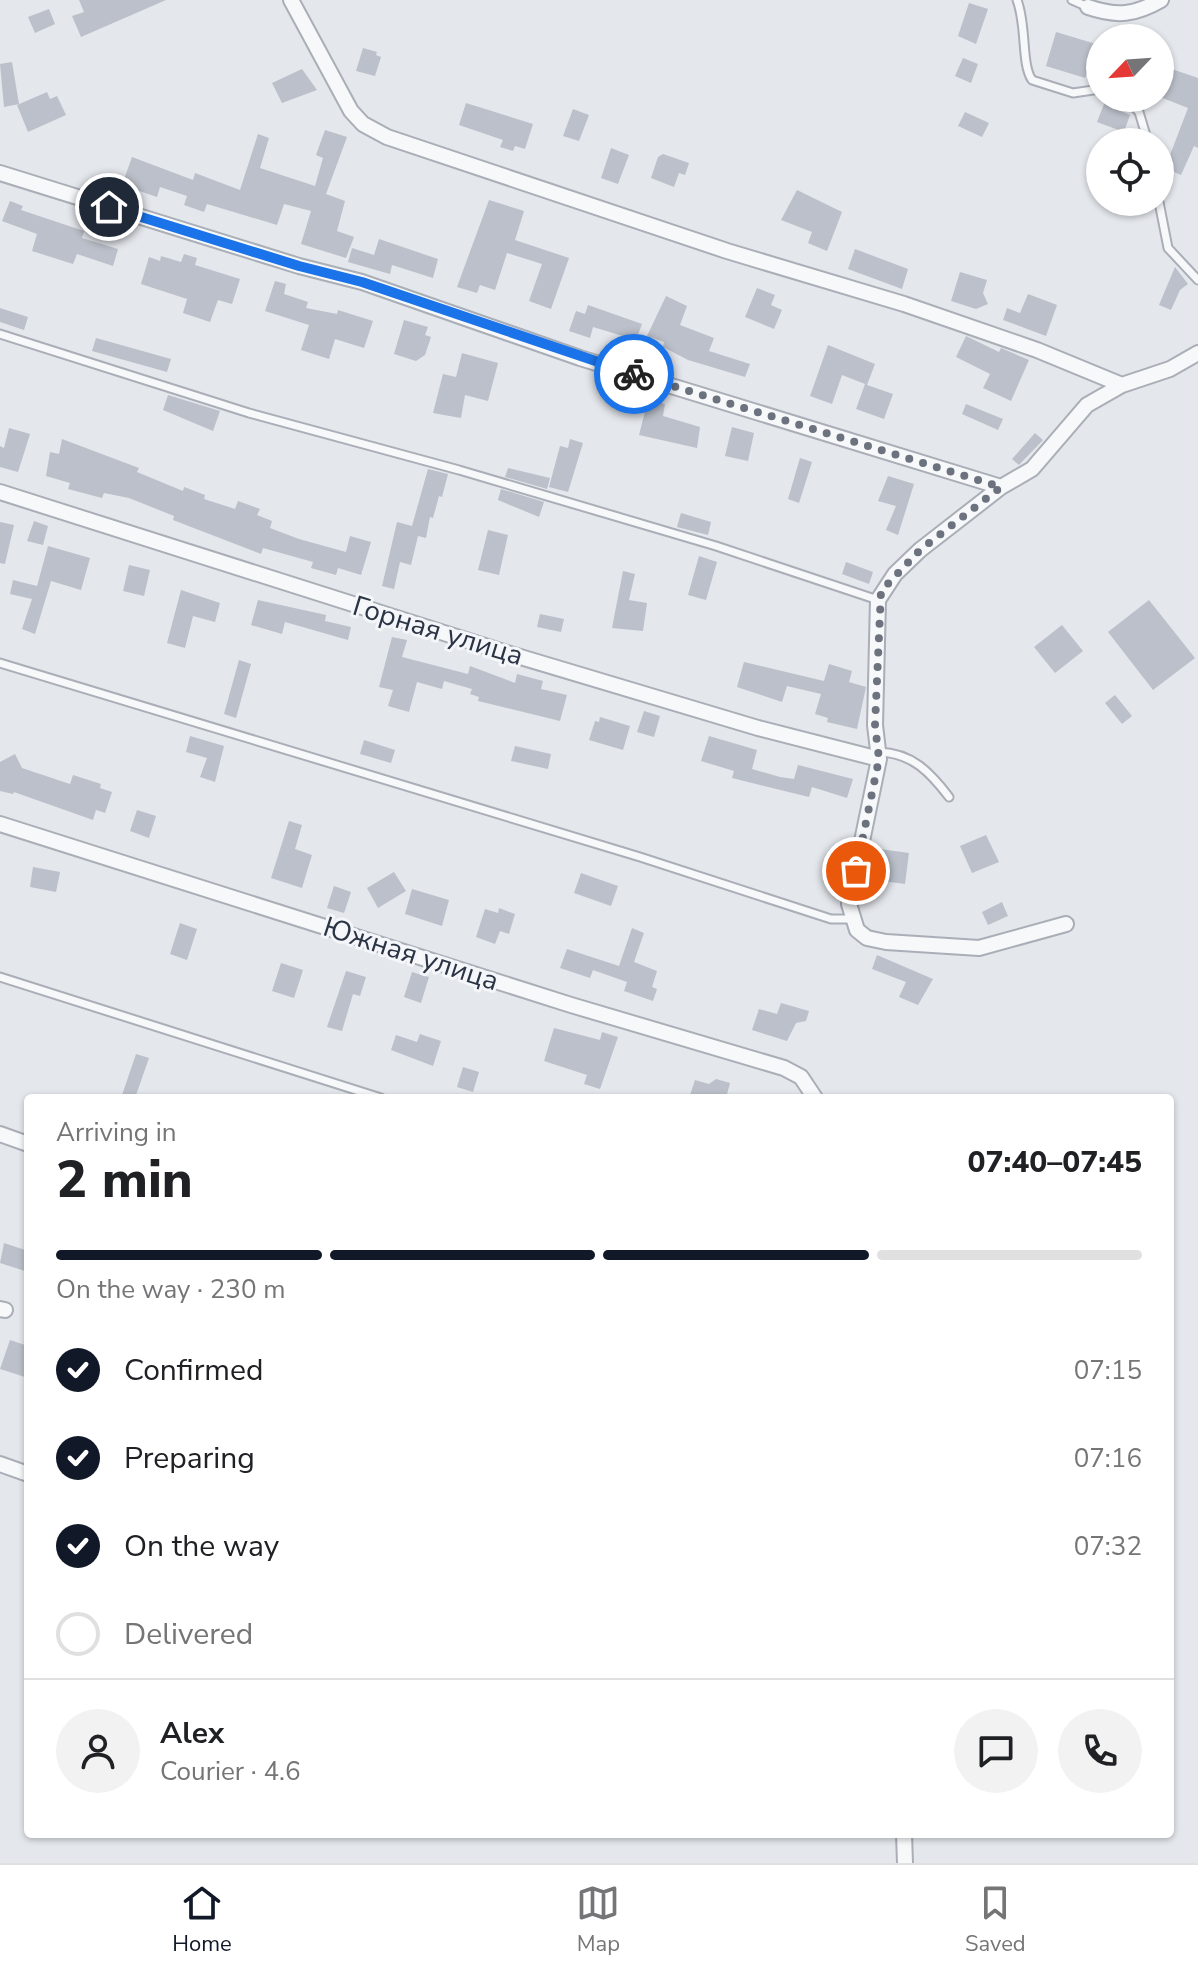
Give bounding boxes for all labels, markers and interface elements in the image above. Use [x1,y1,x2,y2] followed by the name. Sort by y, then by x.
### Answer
[1086,24,1174,112] north arrow
[1086,24,1174,216] map controls
[1086,128,1174,216] button: locate
[75,173,143,241] pin
[87,185,131,229] icon: home
[594,334,674,414] courier
[612,352,656,396] icon: bike
[348,587,528,675] street label: Горная улица
[822,837,890,905] pin
[834,849,878,893] icon: bag
[318,908,504,1000] street label: Южная улица
[56,1115,177,1150] text: Arriving in
[967,1142,1142,1183] text: 07:40–07:45
[56,1144,193,1215] text: 2 min
[56,1272,285,1307] text: On the way · 230 m
[56,1348,100,1392] icon: check
[124,1350,264,1391] text: Confirmed
[1074,1353,1142,1388] text: 07:15
[56,1436,100,1480] icon: check
[124,1438,255,1479] text: Preparing
[1074,1441,1142,1476] text: 07:16
[56,1524,100,1568] icon: check
[124,1526,279,1567] text: On the way
[1074,1529,1142,1564] text: 07:32
[124,1614,253,1655] text: Delivered
[56,1709,140,1793] button: person
[954,1709,1038,1793] button: chat
[1058,1709,1142,1793] button: phone
[160,1713,224,1754] text: Alex
[160,1754,301,1789] text: Courier · 4.6
[172,1881,232,1959] tab: Home
[576,1881,620,1959] tab: Map
[965,1881,1026,1959] tab: Saved

